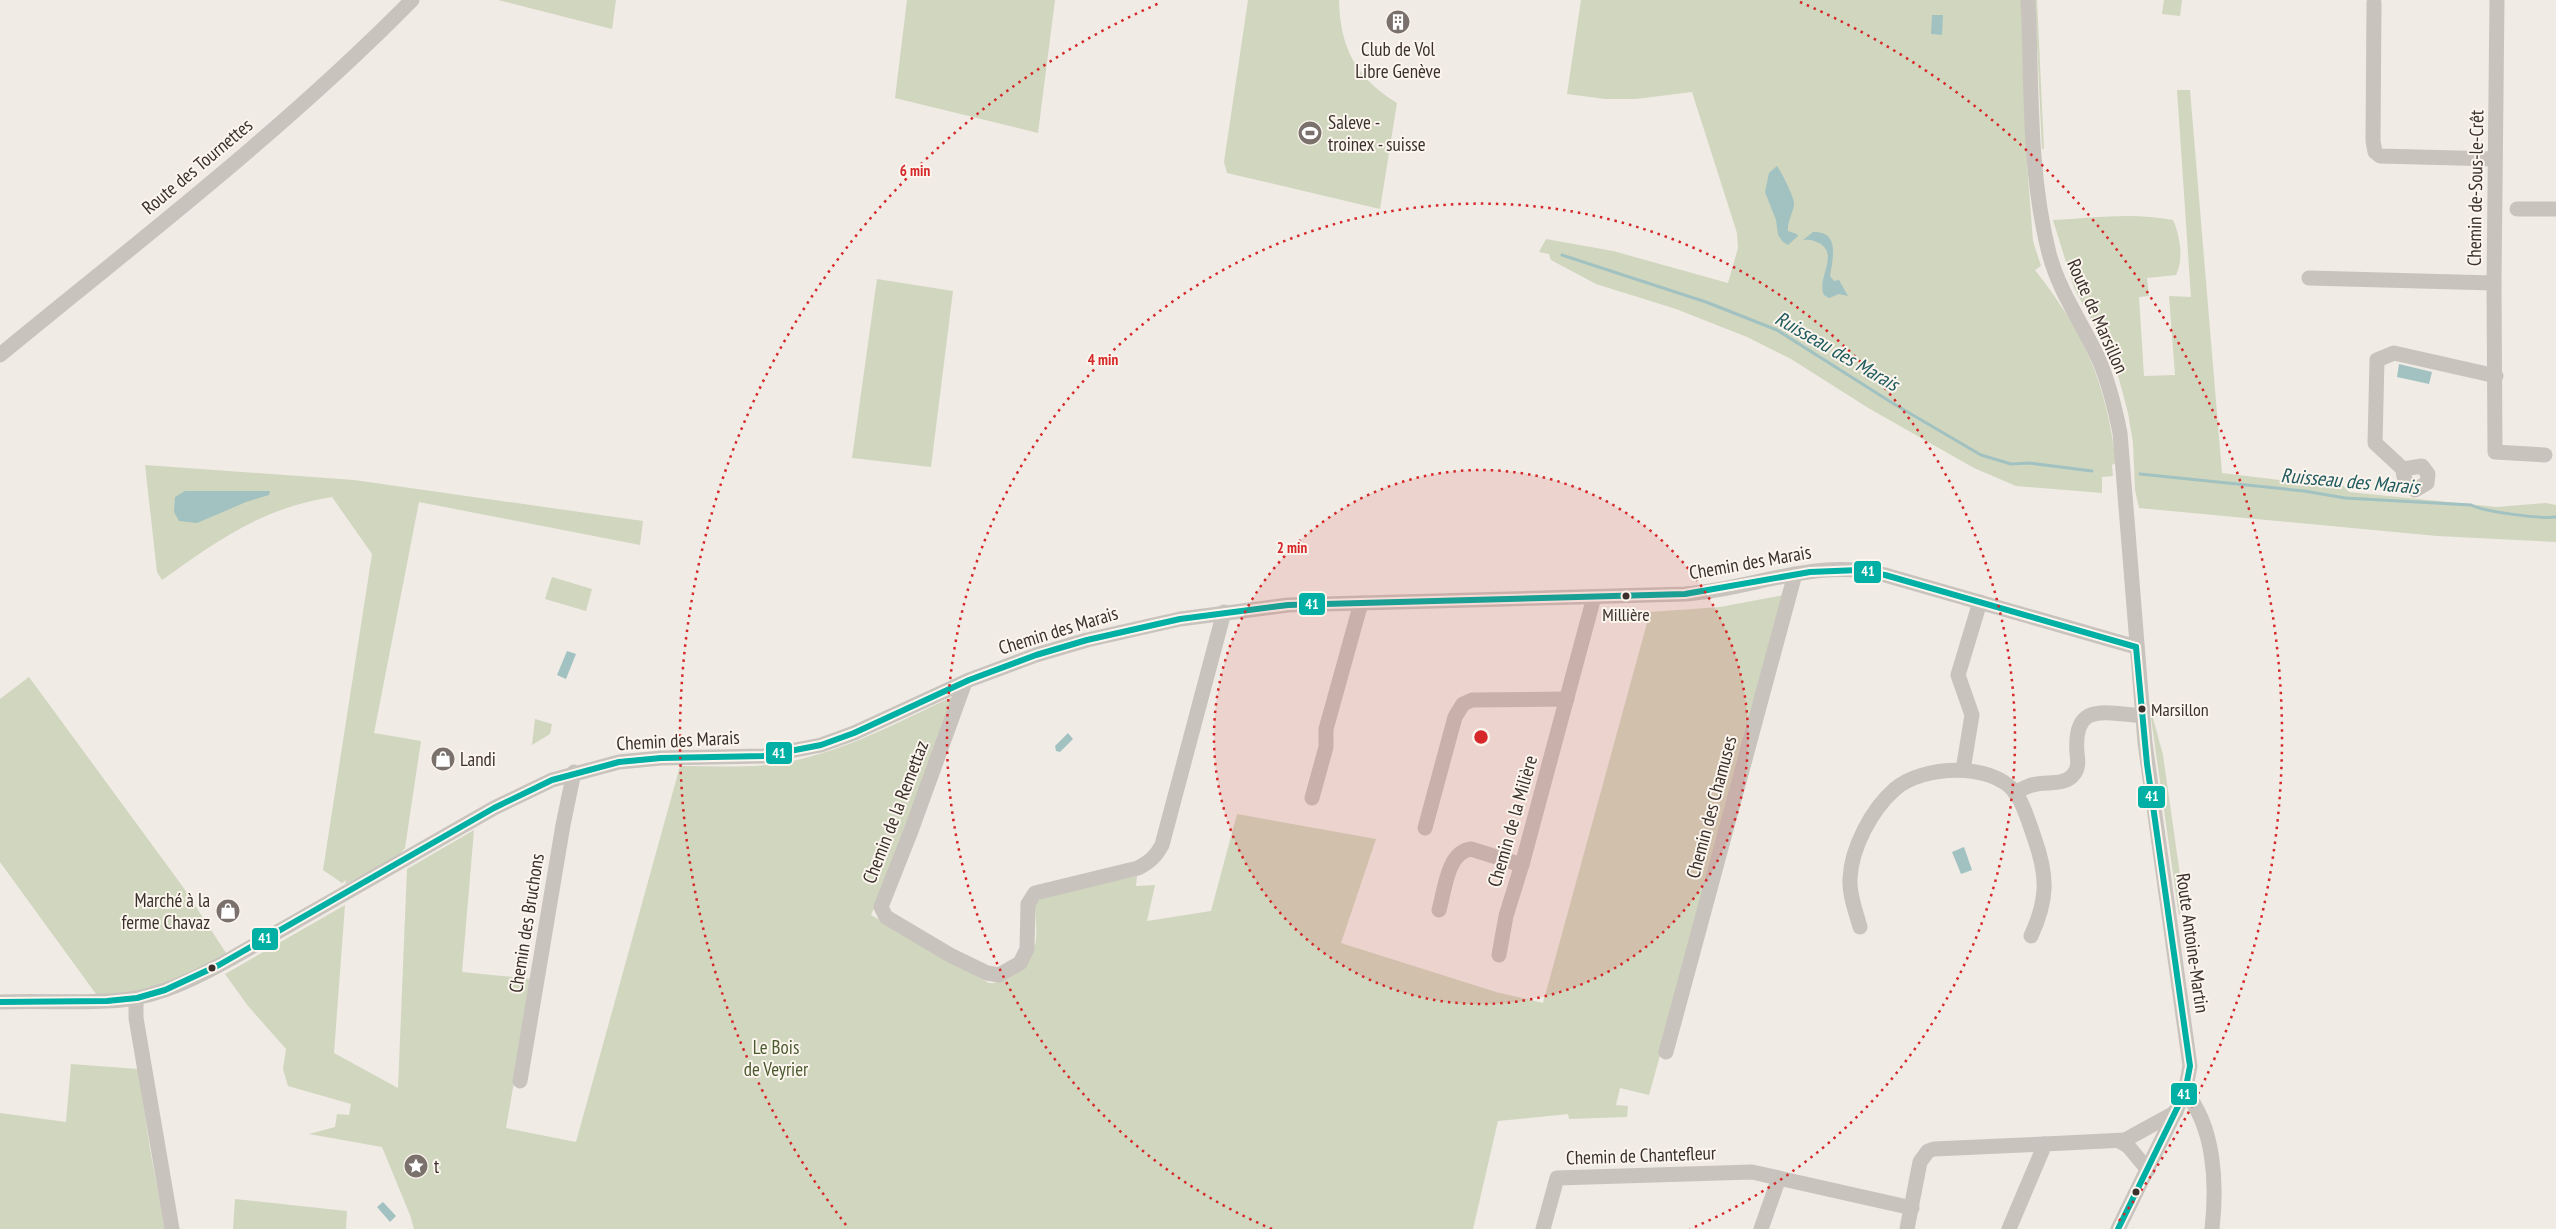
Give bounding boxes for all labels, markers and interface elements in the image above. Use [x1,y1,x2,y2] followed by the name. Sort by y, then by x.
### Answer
[1385,9,1411,35] building icon: Club de Vol Libre Genève
[1355,37,1441,83] place label: Club de Vol Libre Genève
[2462,109,2488,266] street label: Chemin de-Sous-le-Crêt
[1328,110,1426,156] place label: Saleve - troinex - suisse
[137,113,257,219] street label: Route des Tournettes
[1297,120,1323,146] sports icon: Saleve - troinex - suisse
[900,161,930,180] text: 6 min
[2062,255,2134,377] street label: Route de Marsillon
[1771,305,1905,398] water label: Ruisseau des Marais
[1088,350,1118,369] text: 4 min
[2280,462,2422,500] water label: Ruisseau des Marais
[1277,538,1307,557] text: 2 min
[1687,539,1813,585] street label: Chemin des Marais
[1853,560,1882,584] line badge: 41
[1861,562,1875,580] text: 41
[1621,591,1631,601] marker: Millière
[1298,592,1326,616] line badge: 41
[1305,595,1319,613] text: 41
[996,600,1120,660] street label: Chemin des Marais
[1602,603,1650,626] place label: Millière
[2151,698,2209,721] place label: Marsillon
[2137,704,2147,714] marker: Marsillon
[616,725,740,755] street label: Chemin des Marais
[1472,728,1490,746] centre of rings
[1680,733,1742,881] street label: Chemin des Chamuses
[857,737,933,887] street label: Chemin de la Remettaz
[765,741,793,765] line badge: 41
[772,744,786,762] text: 41
[430,746,456,772] shop icon: Landi
[460,747,496,771] place label: Landi
[1482,752,1542,889] street label: Chemin de la Milière
[2137,785,2166,809] line badge: 41
[2145,787,2159,805] text: 41
[503,852,549,994] street label: Chemin des Bruchons
[2171,872,2215,1014] street label: Route Antoine-Martin
[121,888,210,934] place label: Marché à la ferme Chavaz
[215,898,241,924] shop icon: Marché à la ferme Chavaz
[251,927,279,951] line badge: 41
[258,929,272,947] text: 41
[207,963,217,973] unlabelled marker
[744,1035,809,1081] park label: Le Bois de Veyrier
[2170,1082,2198,1106] line badge: 41
[2177,1085,2191,1103] text: 41
[1566,1140,1717,1170] street label: Chemin de Chantefleur
[403,1153,429,1179] place icon: t
[434,1154,440,1178] place label: t
[2131,1187,2141,1197] unlabelled marker

